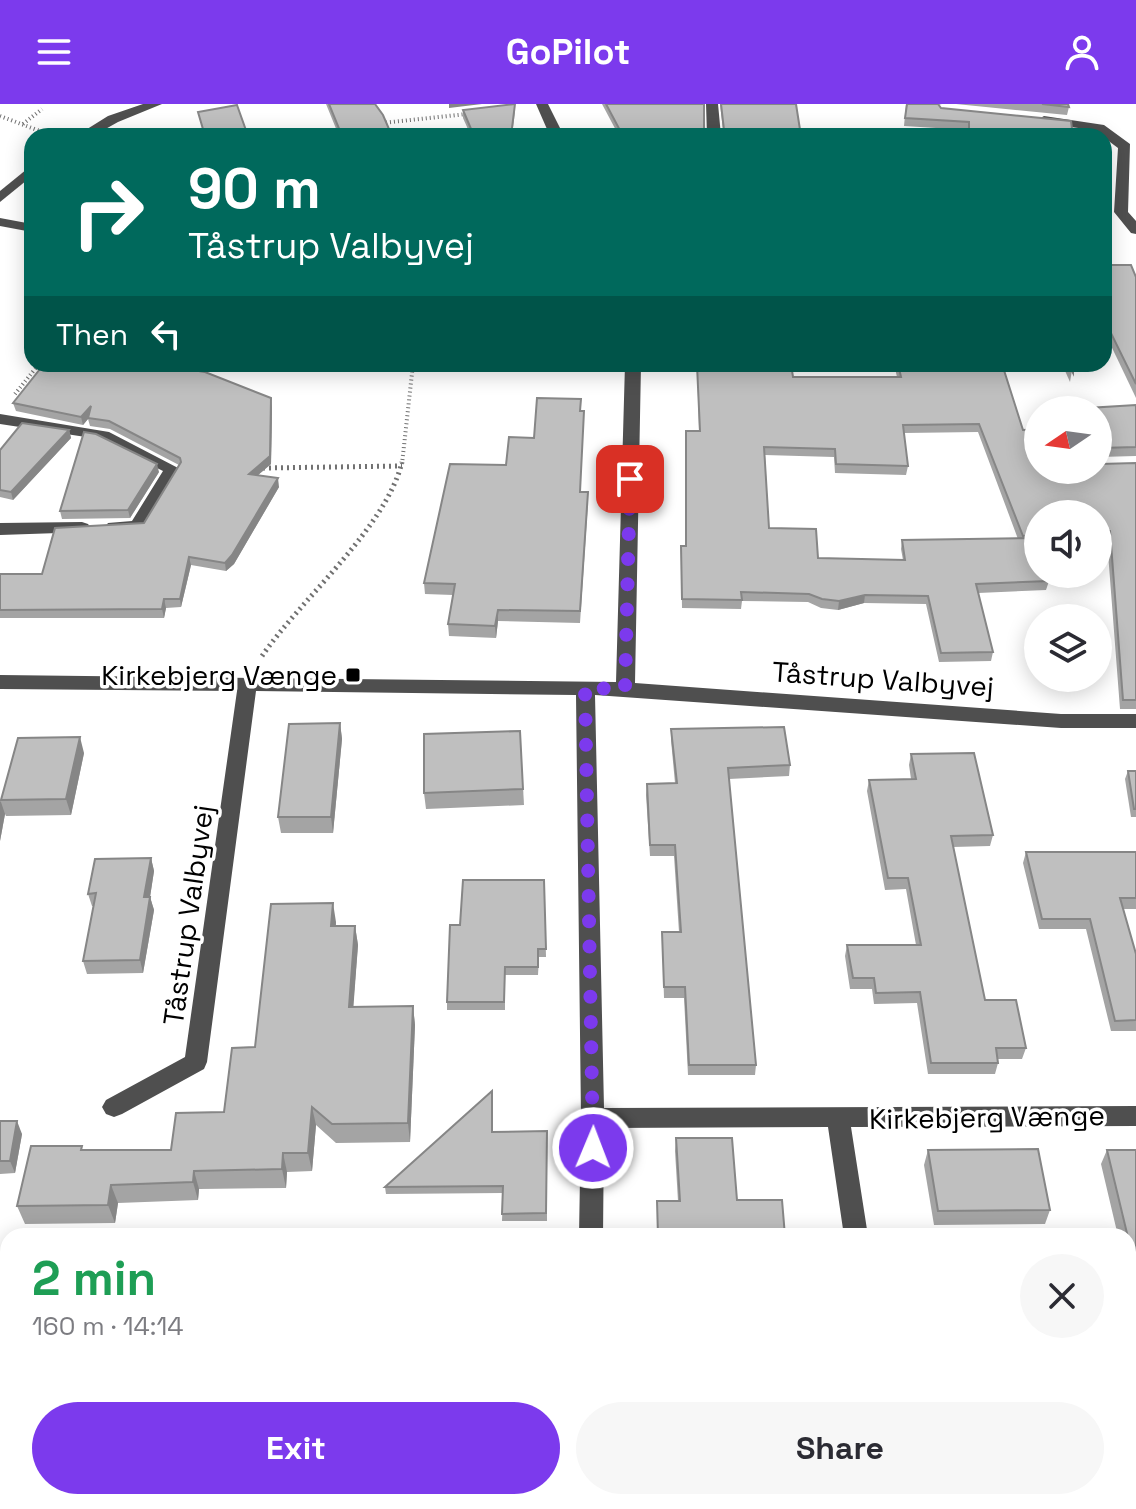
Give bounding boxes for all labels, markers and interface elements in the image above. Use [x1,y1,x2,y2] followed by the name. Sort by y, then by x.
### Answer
[506,29,630,75] text: GoPilot
[32,30,76,74] icon: menu
[1060,30,1104,74] icon: person
[188,153,321,224] text: 90 m
[56,160,160,264] icon: right
[188,223,474,269] text: Tåstrup Valbyvej
[144,312,188,356] icon: left
[56,315,128,354] text: Then
[1024,396,1112,484] north arrow
[1024,396,1112,692] map controls
[596,445,664,513] pin
[608,457,652,501] icon: arrive
[1024,500,1112,588] button: sound
[1024,604,1112,692] button: layers
[771,653,995,705] street label: Tåstrup Valbyvej
[101,657,337,693] place label: Kirkebjerg Vænge
[344,666,362,684] marker: Kirkebjerg Vænge
[155,802,221,1028] street label: Tåstrup Valbyvej
[869,1097,1105,1137] street label: Kirkebjerg Vænge
[551,1106,635,1190] position arrow
[32,1248,156,1309] text: 2 min
[1020,1254,1104,1338] button: close
[32,1309,184,1343] text: 160 m · 14:14
[32,1402,560,1494] button: Exit
[576,1402,1104,1494] button: Share

